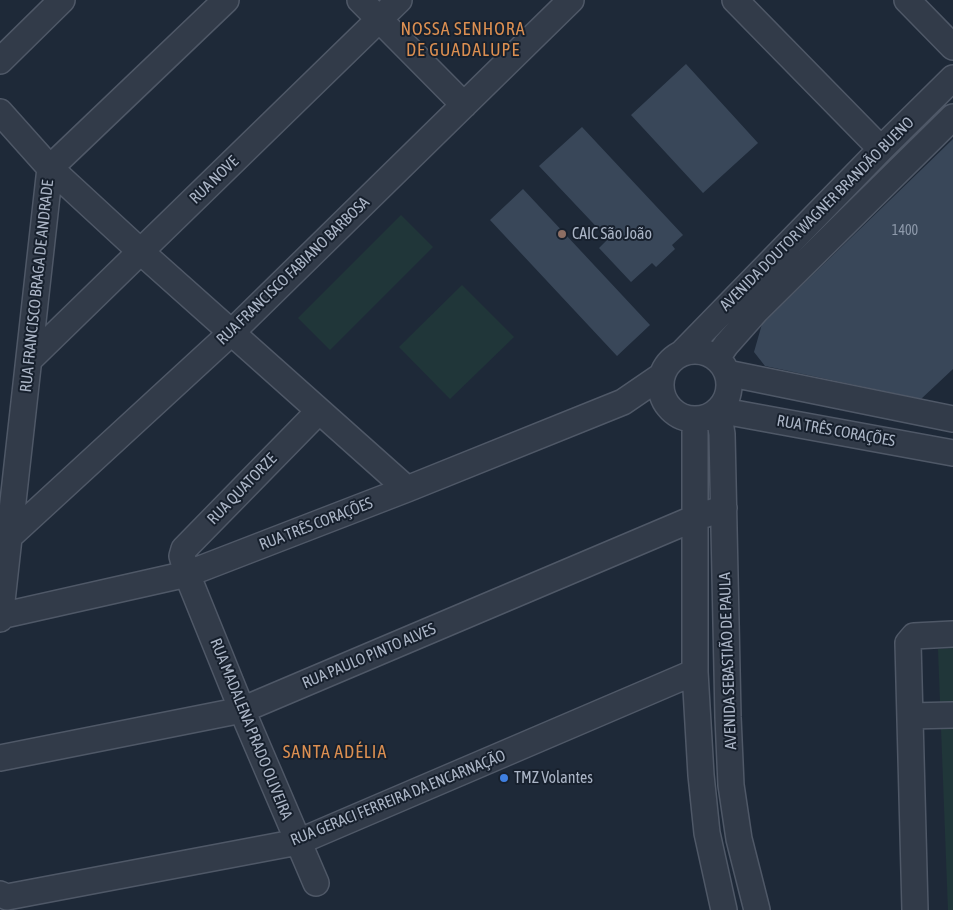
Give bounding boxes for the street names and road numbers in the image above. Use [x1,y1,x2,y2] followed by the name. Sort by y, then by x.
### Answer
[716,113,918,315] street label: AVENIDA DOUTOR WAGNER BRANDÃO BUENO
[185,152,243,208] street label: RUA NOVE
[16,179,58,393] street label: RUA FRANCISCO BRAGA DE ANDRADE
[213,193,373,349] street label: RUA FRANCISCO FABIANO BARBOSA
[775,411,897,451] street label: RUA TRÊS CORAÇÕES
[203,449,281,529] street label: RUA QUATORZE
[257,494,375,554] street label: RUA TRÊS CORAÇÕES
[715,572,741,750] street label: AVENIDA SEBASTIÃO DE PAULA
[299,619,439,693] street label: RUA PAULO PINTO ALVES
[206,636,296,822] street label: RUA MADALENA PRADO OLIVEIRA
[288,746,508,850] street label: RUA GERACI FERREIRA DA ENCARNAÇÃO

